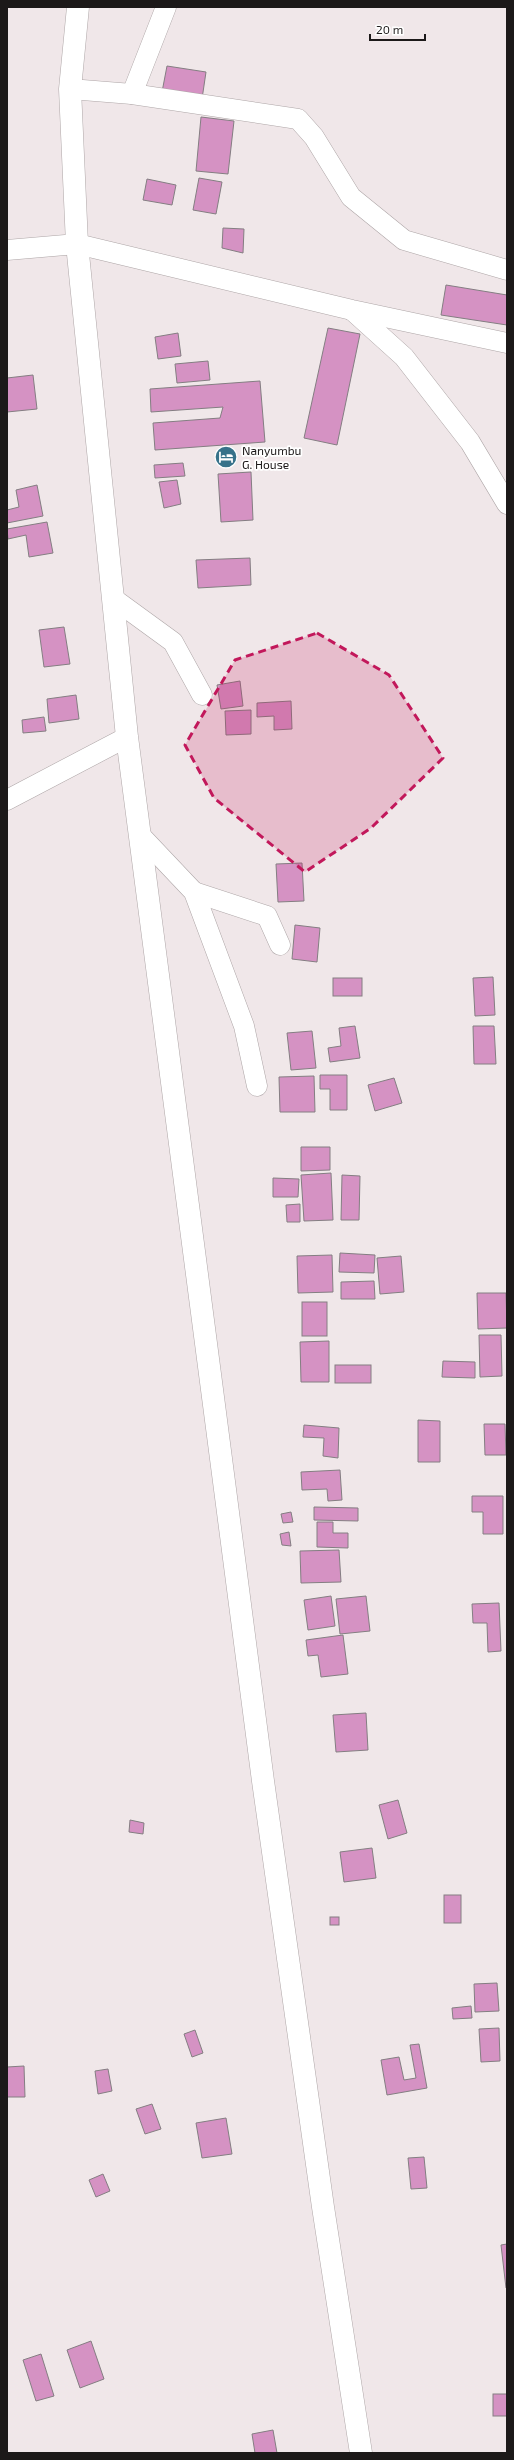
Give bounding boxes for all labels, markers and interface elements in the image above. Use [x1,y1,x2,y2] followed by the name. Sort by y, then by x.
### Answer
[370,16,425,42] scale bar
[376,22,403,36] text: 20 m
[242,443,301,471] place label: Nanyumbu G. House
[213,444,239,470] hotel icon: Nanyumbu G. House

